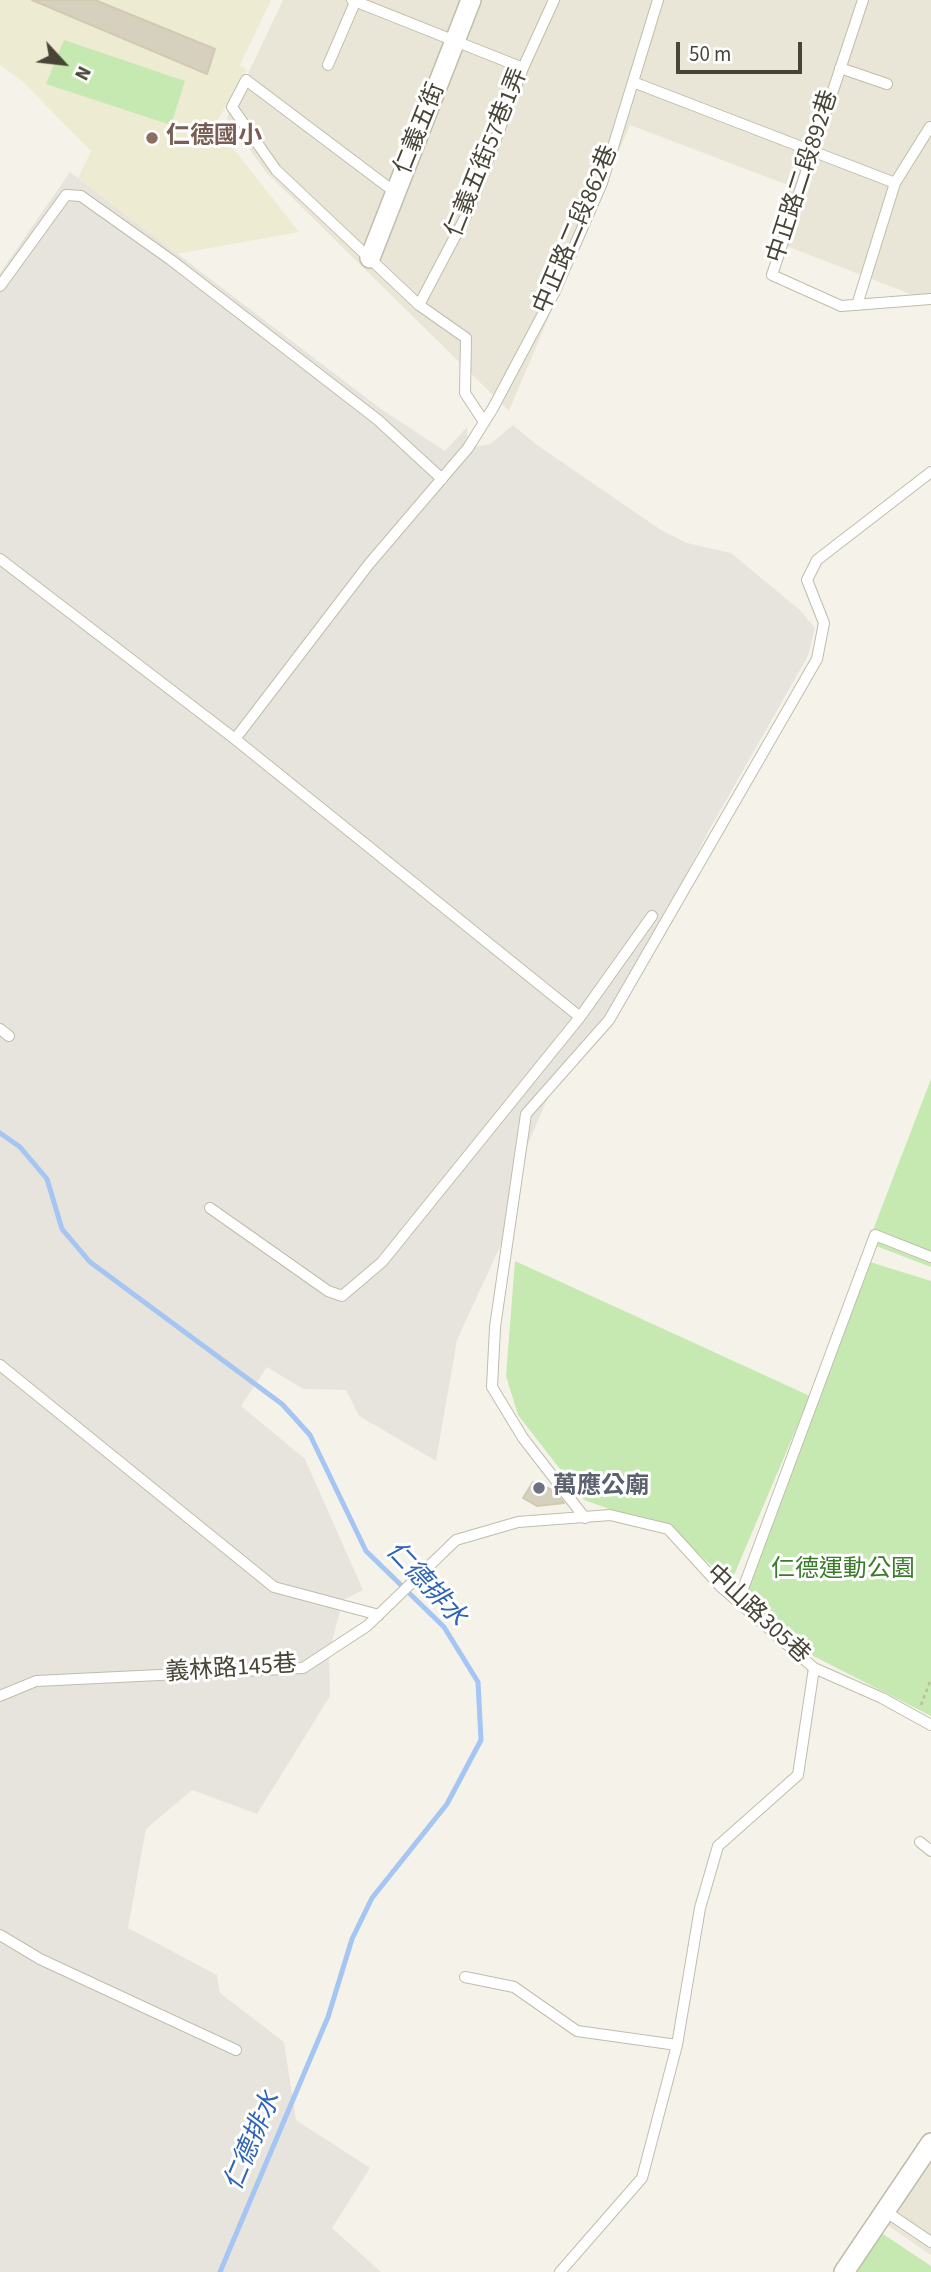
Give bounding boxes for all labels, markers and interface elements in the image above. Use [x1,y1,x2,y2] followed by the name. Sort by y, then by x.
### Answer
[28,28,98,98] north arrow
[679,28,805,72] scale bar
[689,39,731,69] text: 50 m
[67,61,97,85] text: N
[441,64,535,242] street label: 仁義五街57巷1弄
[390,79,452,179] street label: 仁義五街
[763,87,845,267] street label: 中正路二段892巷
[166,124,262,152] place label: 仁德國小
[144,130,160,146] marker: 仁德國小
[529,142,625,318] street label: 中正路二段862巷
[553,1474,649,1502] place label: 萬應公廟
[531,1480,547,1496] marker: 萬應公廟
[378,1536,472,1634] water label: 仁德排水
[771,1557,915,1585] park label: 仁德運動公園
[699,1560,815,1670] street label: 中山路305巷
[164,1651,298,1689] street label: 義林路145巷
[219,2088,289,2196] water label: 仁德排水

